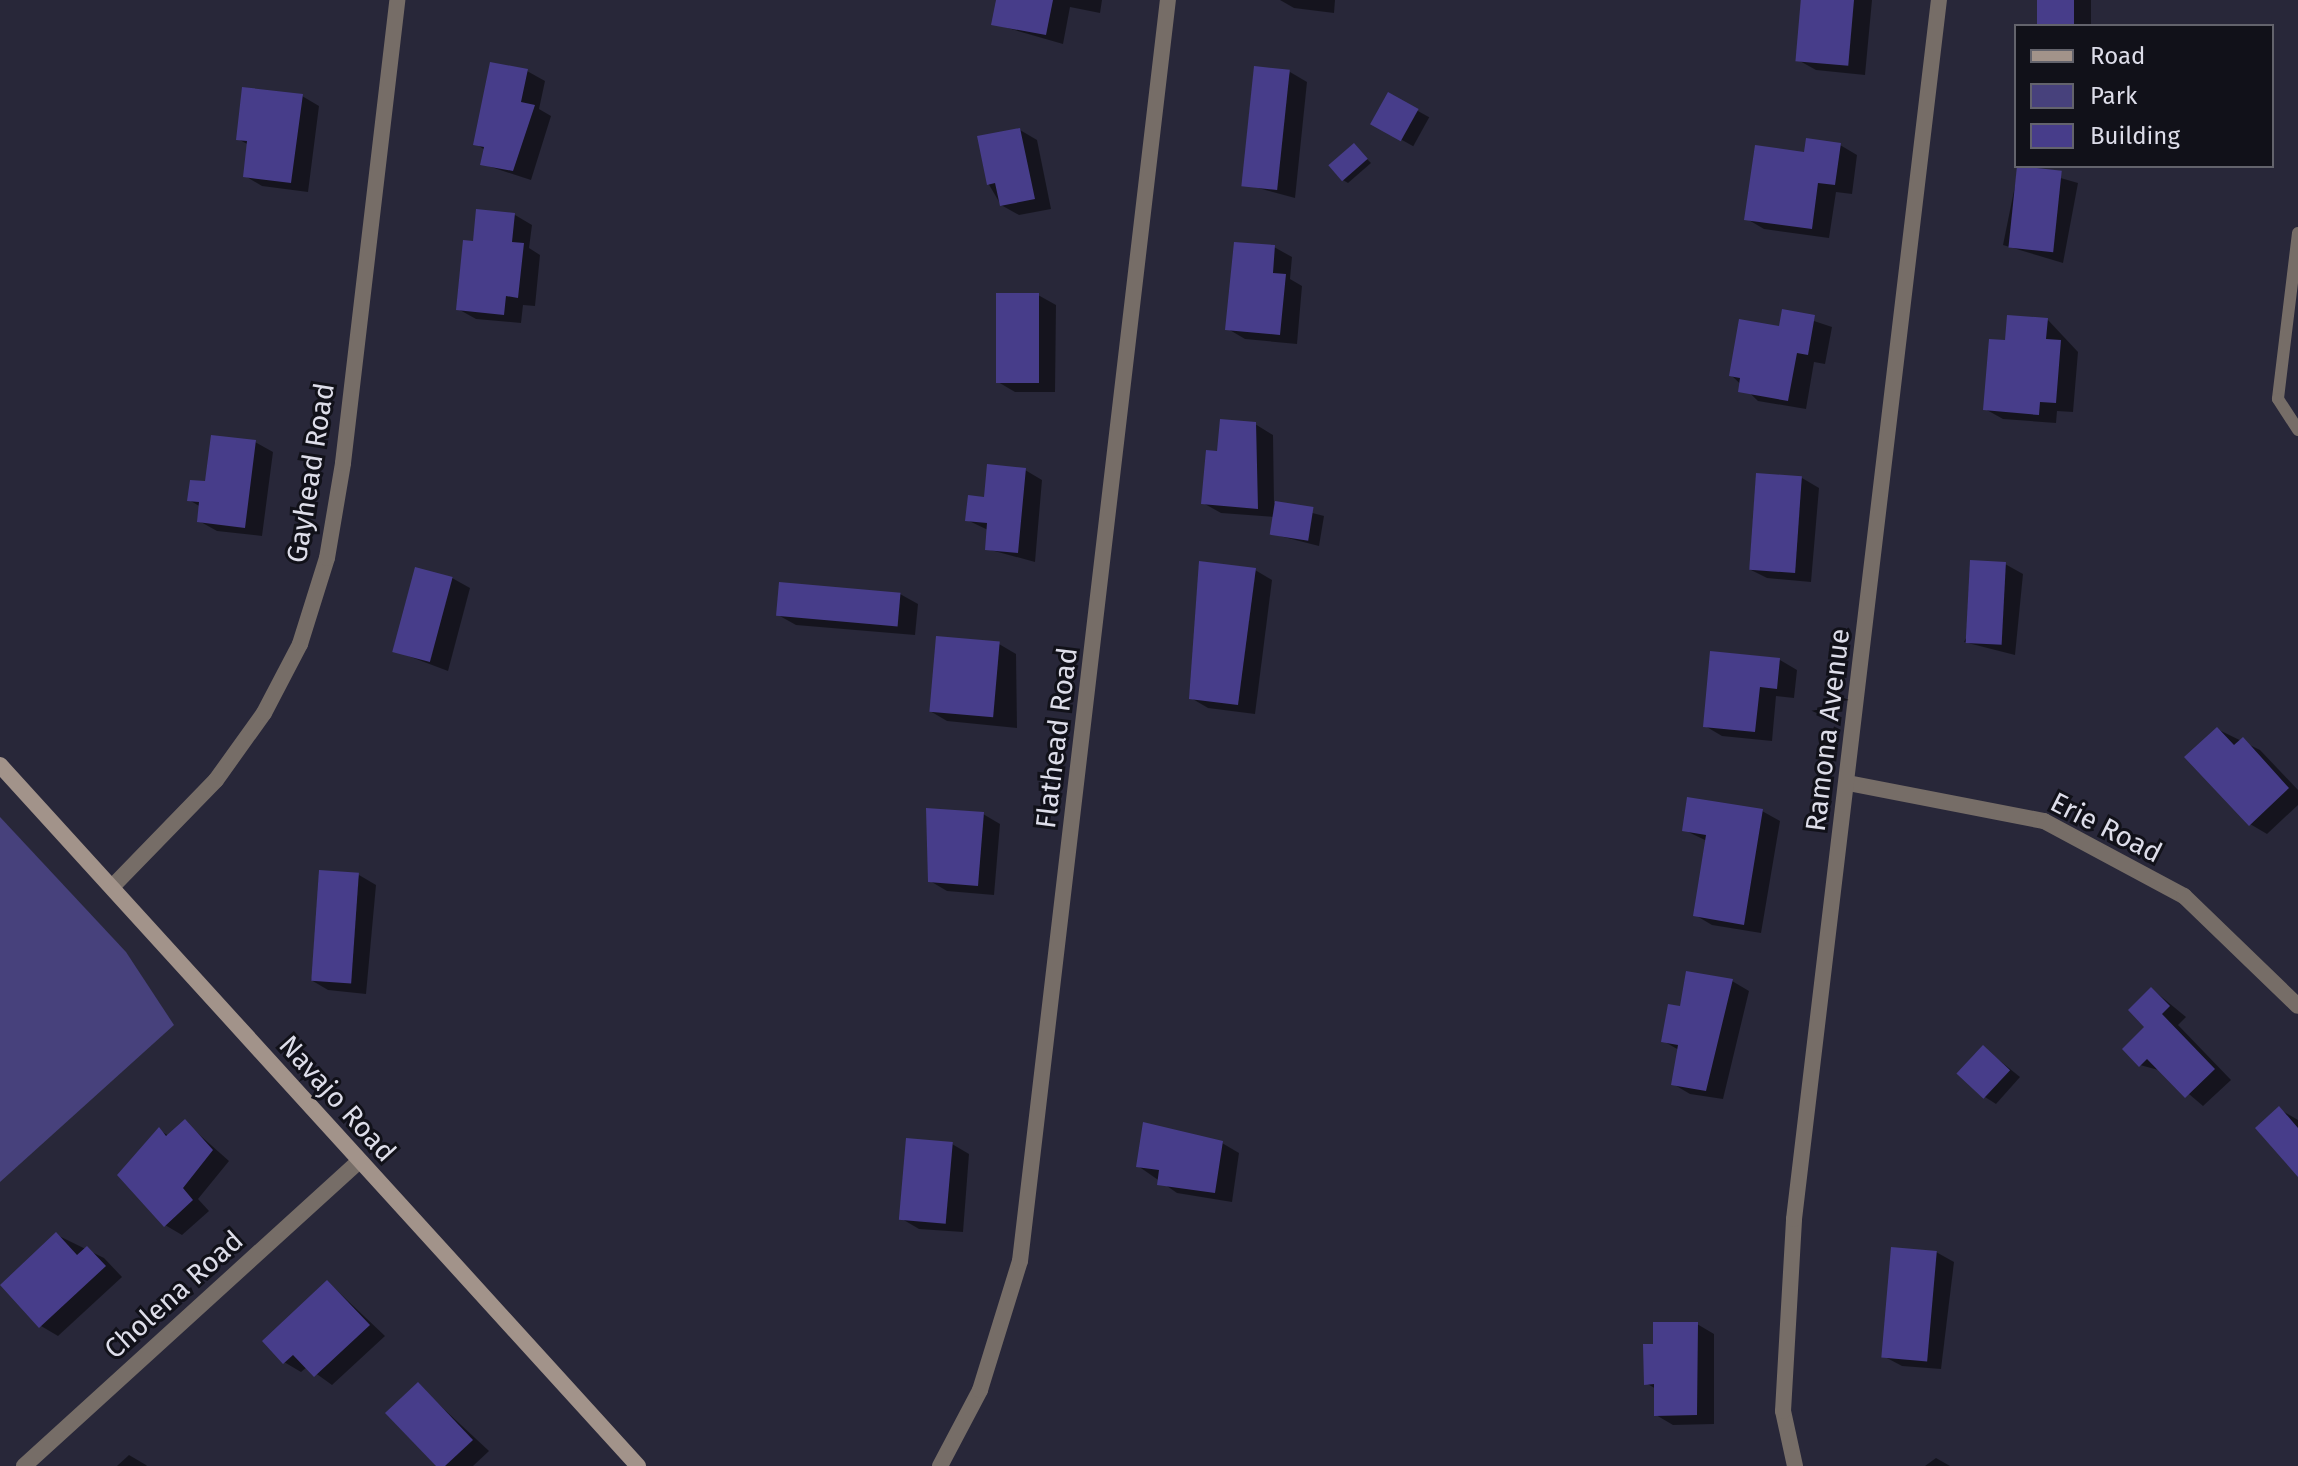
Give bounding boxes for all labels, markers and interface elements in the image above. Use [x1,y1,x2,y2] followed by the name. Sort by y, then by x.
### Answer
[2014,24,2274,168] legend
[2090,42,2145,70] text: Road
[2090,82,2137,110] text: Park
[2090,122,2180,150] text: Building
[280,381,342,565] street label: Gayhead Road
[1799,627,1857,833] street label: Ramona Avenue
[1029,646,1085,830] street label: Flathead Road
[2045,786,2167,870] street label: Erie Road
[272,1029,402,1169] street label: Navajo Road
[98,1224,250,1366] street label: Cholena Road

